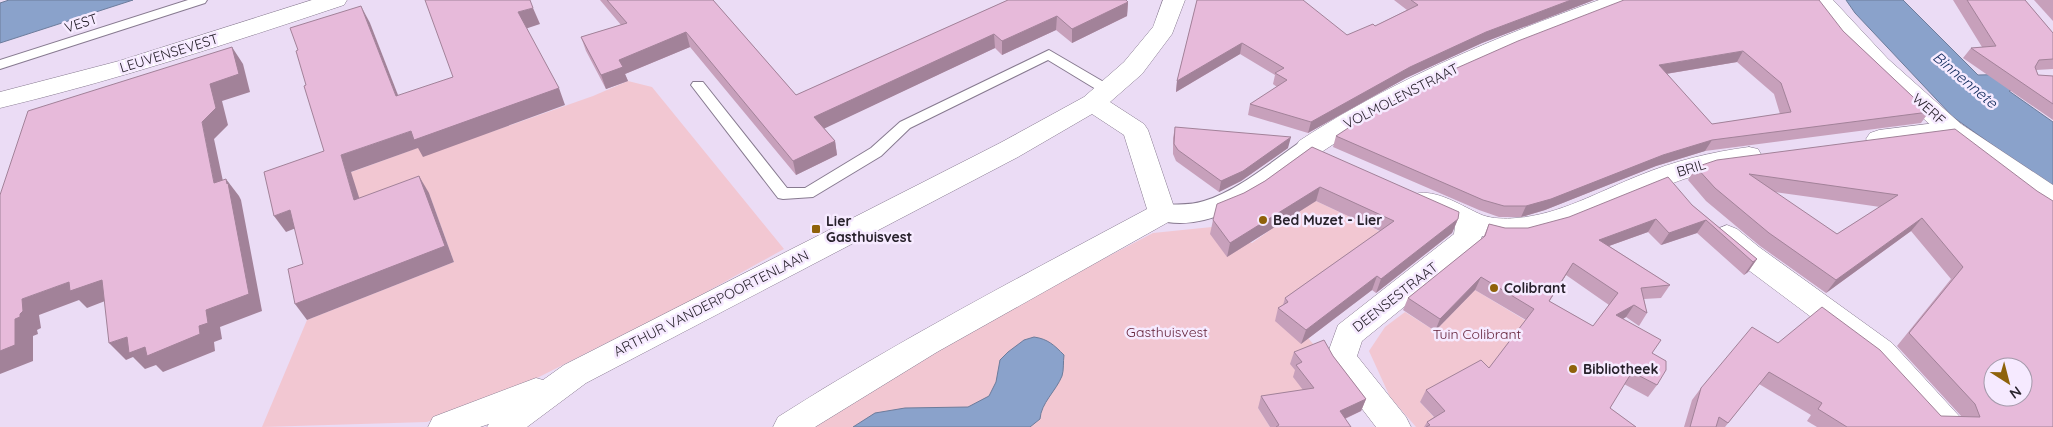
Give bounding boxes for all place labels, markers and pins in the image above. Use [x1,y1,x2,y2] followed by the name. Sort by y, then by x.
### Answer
[1273,211,1382,229] place label: Bed Muzet - Lier
[826,212,912,246] place label: Lier Gasthuisvest
[1257,214,1269,226] marker: Bed Muzet - Lier
[810,223,822,235] marker: Lier Gasthuisvest
[1504,279,1566,297] place label: Colibrant
[1488,282,1500,294] marker: Colibrant
[1583,360,1659,378] place label: Bibliotheek
[1567,363,1579,375] marker: Bibliotheek

